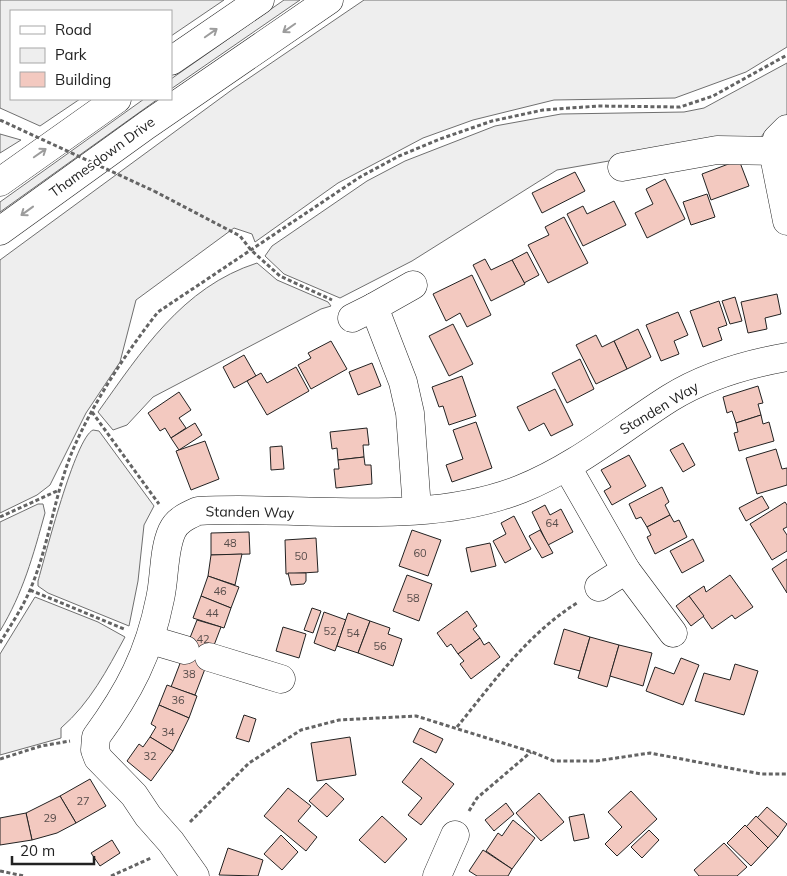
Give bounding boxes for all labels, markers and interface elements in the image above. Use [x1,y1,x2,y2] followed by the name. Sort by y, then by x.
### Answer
[10,10,172,100] legend
[55,20,92,39] text: Road
[282,23,296,33] one-way arrow
[204,28,218,38] one-way arrow
[55,45,87,64] text: Park
[55,70,111,89] text: Building
[46,113,158,201] street label: Thamesdown Drive
[33,148,47,158] one-way arrow
[21,206,34,217] one-way arrow
[616,377,702,439] street label: Standen Way
[206,502,295,522] street label: Standen Way
[545,516,559,530] house number: 64
[223,536,237,550] house number: 48
[413,546,427,560] house number: 60
[294,549,308,563] house number: 50
[213,584,227,598] house number: 46
[406,591,420,605] house number: 58
[205,606,219,620] house number: 44
[323,624,337,638] house number: 52
[346,626,360,640] house number: 54
[196,632,210,646] house number: 42
[373,639,387,653] house number: 56
[182,667,196,681] house number: 38
[171,693,185,707] house number: 36
[161,725,175,739] house number: 34
[143,749,157,763] house number: 32
[76,794,90,808] house number: 27
[43,811,57,825] house number: 29
[12,834,95,866] scale bar
[20,841,55,860] text: 20 m

